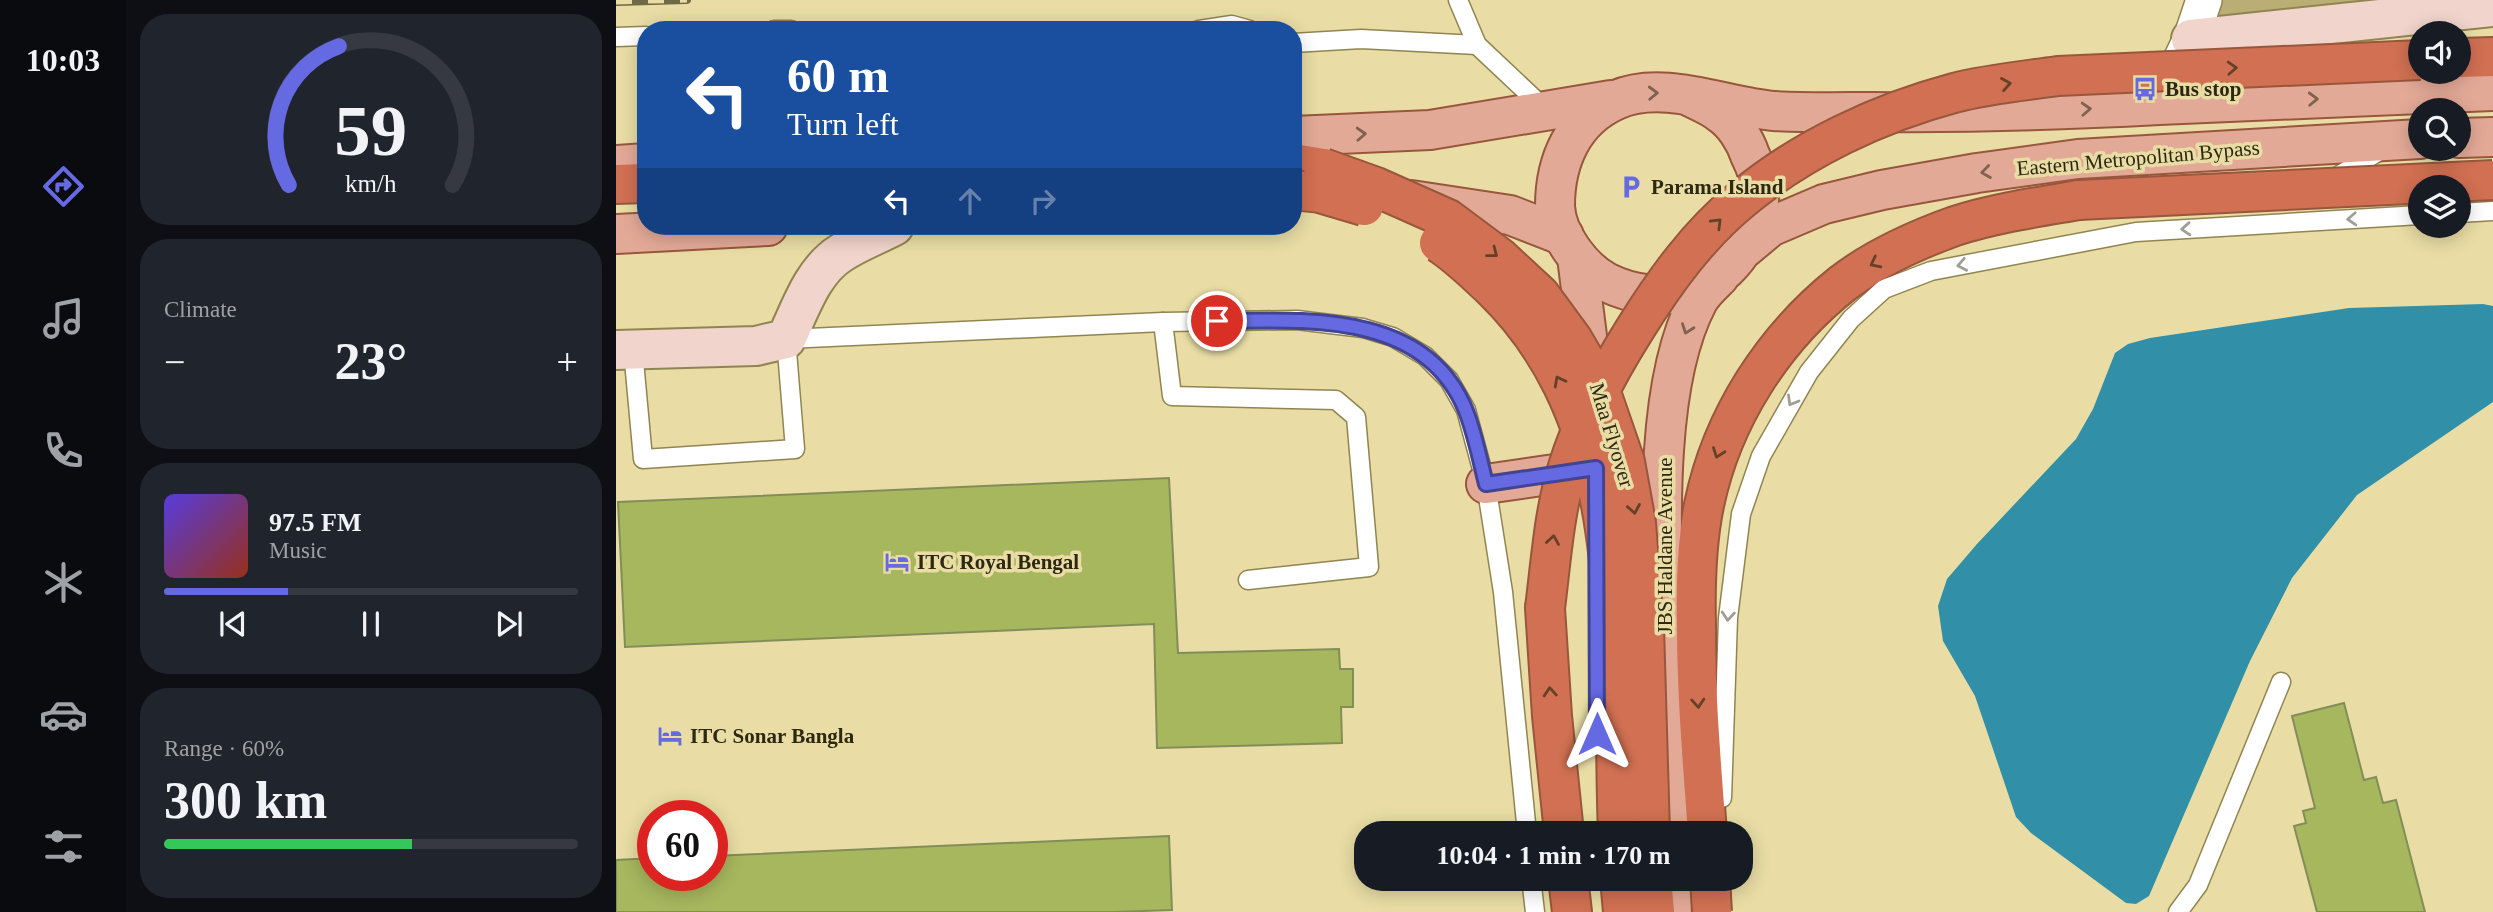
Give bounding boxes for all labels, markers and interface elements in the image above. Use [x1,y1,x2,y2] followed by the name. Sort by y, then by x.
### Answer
[2408,21,2471,238] map controls
[2408,21,2471,84] button: sound
[26,42,100,78] text: 10:03
[787,48,889,103] text: 60 m
[672,49,763,140] icon: left
[2227,60,2238,75] one-way arrow
[2131,75,2159,103] bus stop icon: Bus stop
[2000,77,2012,92] one-way arrow
[2165,77,2241,101] place label: Bus stop
[1648,86,1659,101] one-way arrow
[335,91,407,172] text: 59
[2308,92,2319,107] one-way arrow
[2408,98,2471,161] button: search
[2080,102,2091,117] one-way arrow
[787,106,899,142] text: Turn left
[1356,127,1367,142] one-way arrow
[2016,135,2260,181] street label: Eastern Metropolitan Bypass
[39,162,88,211] icon: directions
[1980,164,1992,179] one-way arrow
[345,170,397,197] text: km/h
[1617,173,1645,201] parking icon: Parama Island
[1651,175,1784,199] place label: Parama Island
[2408,175,2471,238] button: layers
[878,182,916,220] icon: left
[951,182,989,220] icon: ahead
[1024,182,1062,220] icon: right
[2346,211,2357,226] one-way arrow
[1709,218,1722,231] one-way arrow
[2180,221,2191,236] one-way arrow
[1485,244,1497,257] one-way arrow
[1870,254,1882,268] one-way arrow
[1956,257,1968,272] one-way arrow
[1187,291,1247,351] pin
[39,294,88,343] icon: music
[164,297,237,322] text: Climate
[1198,302,1236,340] icon: arrive
[1681,323,1695,335] one-way arrow
[335,333,407,390] text: 23°
[164,341,185,383] text: −
[557,341,578,383] text: +
[1554,376,1568,388] one-way arrow
[1585,380,1639,490] street label: Maa Flyover
[1787,394,1800,406] one-way arrow
[39,426,88,475] icon: phone
[1712,447,1726,459] one-way arrow
[1653,458,1677,634] street label: JBS Haldane Avenue
[1626,504,1641,515] one-way arrow
[269,508,361,537] text: 97.5 FM
[1545,534,1560,546] one-way arrow
[269,538,327,563] text: Music
[883,548,911,576] hotel icon: ITC Royal Bengal
[917,550,1079,574] place label: ITC Royal Bengal
[39,558,88,607] icon: climate
[214,605,252,643] icon: previous
[352,605,390,643] icon: pause
[490,605,528,643] icon: next
[1721,610,1736,622] one-way arrow
[1543,686,1558,697] one-way arrow
[39,690,88,739] icon: car
[1560,697,1634,771] position arrow
[1690,698,1705,709] one-way arrow
[656,722,684,750] hotel icon: ITC Sonar Bangla
[690,724,855,748] place label: ITC Sonar Bangla
[164,736,284,761] text: Range · 60%
[164,772,327,829] text: 300 km
[637,800,728,891] speed limit sign: 60
[39,822,88,871] icon: filters
[1437,841,1671,870] text: 10:04 · 1 min · 170 m

